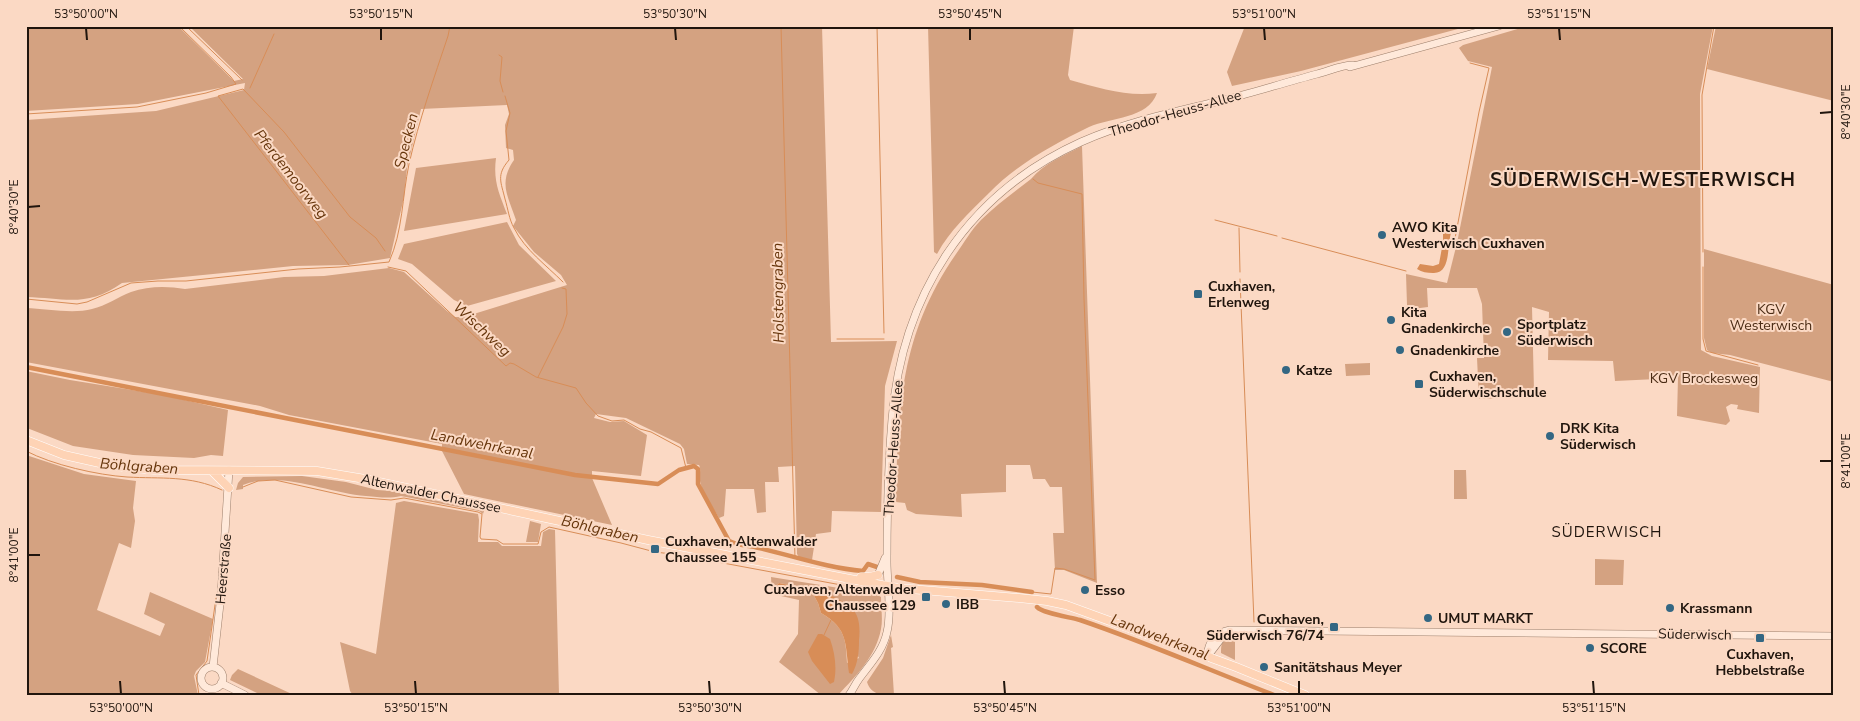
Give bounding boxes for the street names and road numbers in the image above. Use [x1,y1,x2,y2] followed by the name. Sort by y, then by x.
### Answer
[1107,86,1243,141] street label: Theodor-Heuss-Allee
[879,379,908,517] street label: Theodor-Heuss-Allee
[359,469,503,518] street label: Altenwalder Chaussee
[211,533,236,605] street label: Heerstraße
[1658,624,1732,645] street label: Süderwisch

